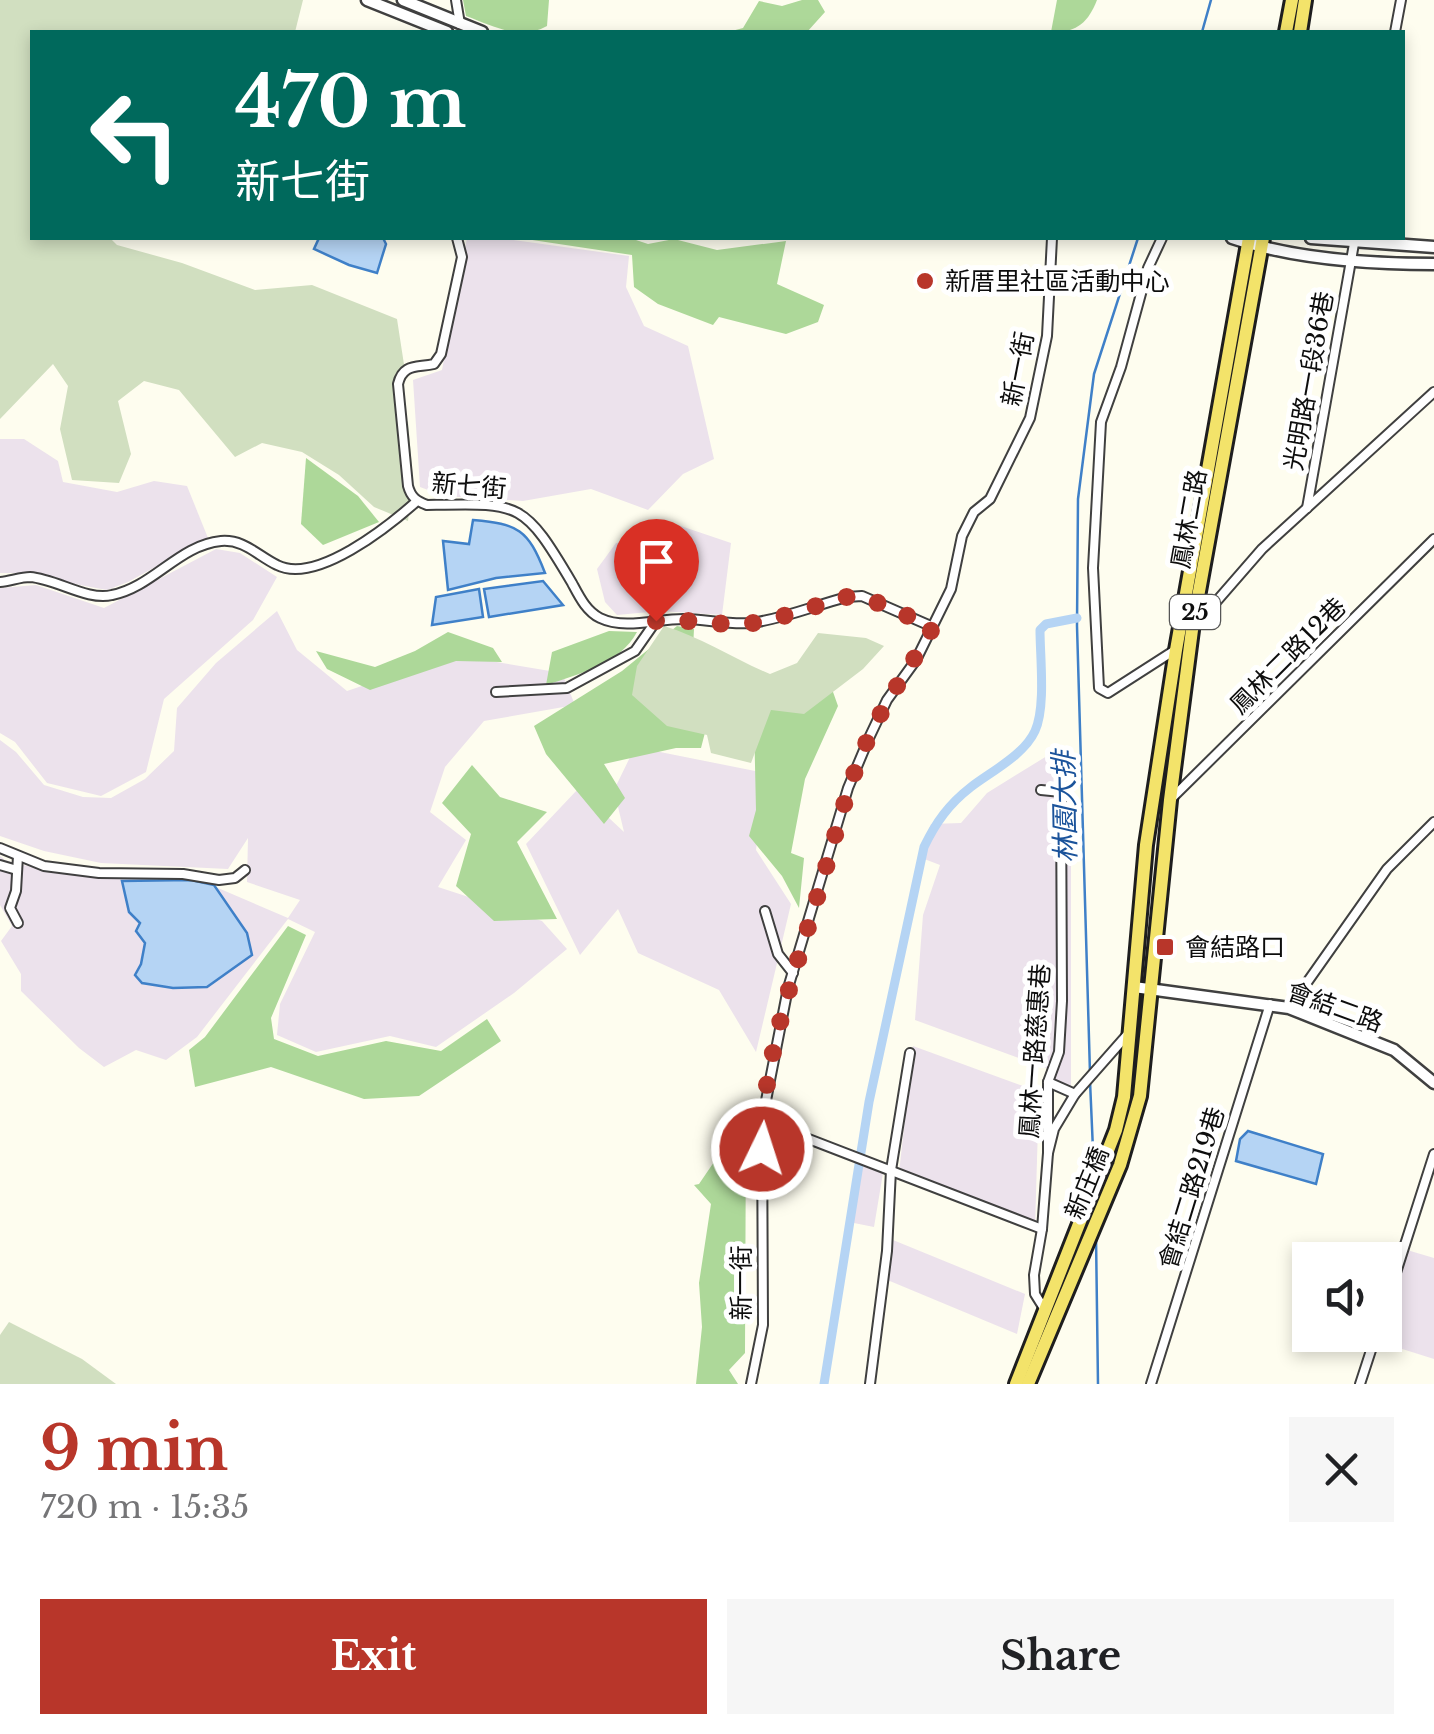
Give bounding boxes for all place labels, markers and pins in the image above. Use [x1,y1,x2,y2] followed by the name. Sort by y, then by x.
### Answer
[945,266,1170,297] place label: 新厝里社區活動中心
[914,270,936,292] marker: 新厝里社區活動中心
[614,519,699,622] pin
[1185,932,1285,963] place label: 會結路口
[1154,936,1176,958] marker: 會結路口

